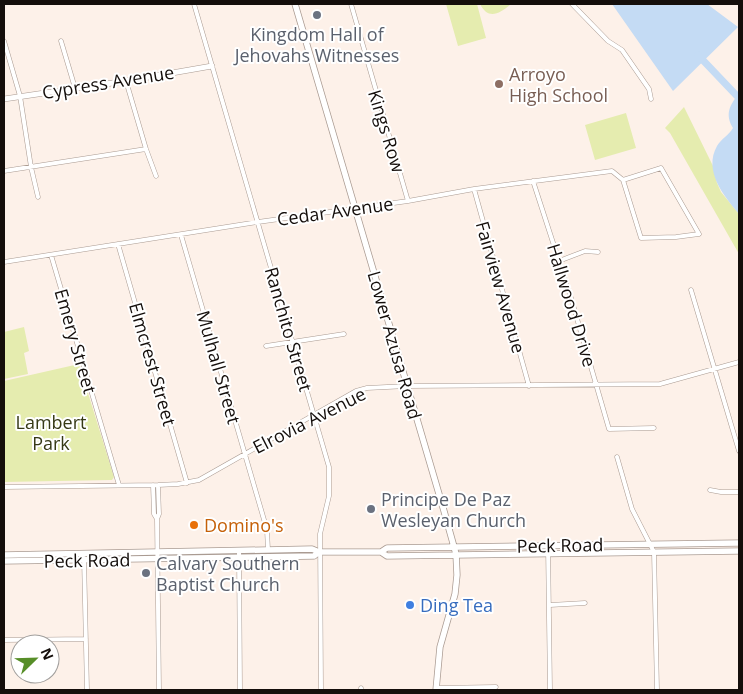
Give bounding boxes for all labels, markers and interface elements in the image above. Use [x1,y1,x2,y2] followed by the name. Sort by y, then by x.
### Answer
[311,9,323,21] marker: Kingdom Hall of Jehovahs Witnesses
[233,22,399,67] place label: Kingdom Hall of Jehovahs Witnesses
[40,60,176,104] street label: Cypress Avenue
[509,62,608,107] place label: Arroyo High School
[493,78,505,90] marker: Arroyo High School
[363,87,411,175] street label: Kings Row
[275,191,395,231] street label: Cedar Avenue
[471,218,531,356] street label: Fairview Avenue
[542,240,602,370] street label: Hallwood Drive
[260,264,318,394] street label: Ranchito Street
[362,268,428,422] street label: Lower Azusa Road
[50,286,102,396] street label: Emery Street
[124,300,182,428] street label: Elmcrest Street
[191,308,247,426] street label: Mulhall Street
[248,381,370,459] street label: Elrovia Avenue
[16,410,86,455] park label: Lambert Park
[381,487,526,532] place label: Principe De Paz Wesleyan Church
[365,503,377,515] marker: Principe De Paz Wesleyan Church
[204,513,284,537] place label: Domino's
[188,519,200,531] marker: Domino's
[516,532,604,558] street label: Peck Road
[43,547,131,573] street label: Peck Road
[156,551,300,596] place label: Calvary Southern Baptist Church
[140,567,152,579] marker: Calvary Southern Baptist Church
[420,593,493,617] place label: Ding Tea
[404,599,416,611] marker: Ding Tea
[10,634,60,684] north arrow
[36,645,58,663] text: N

